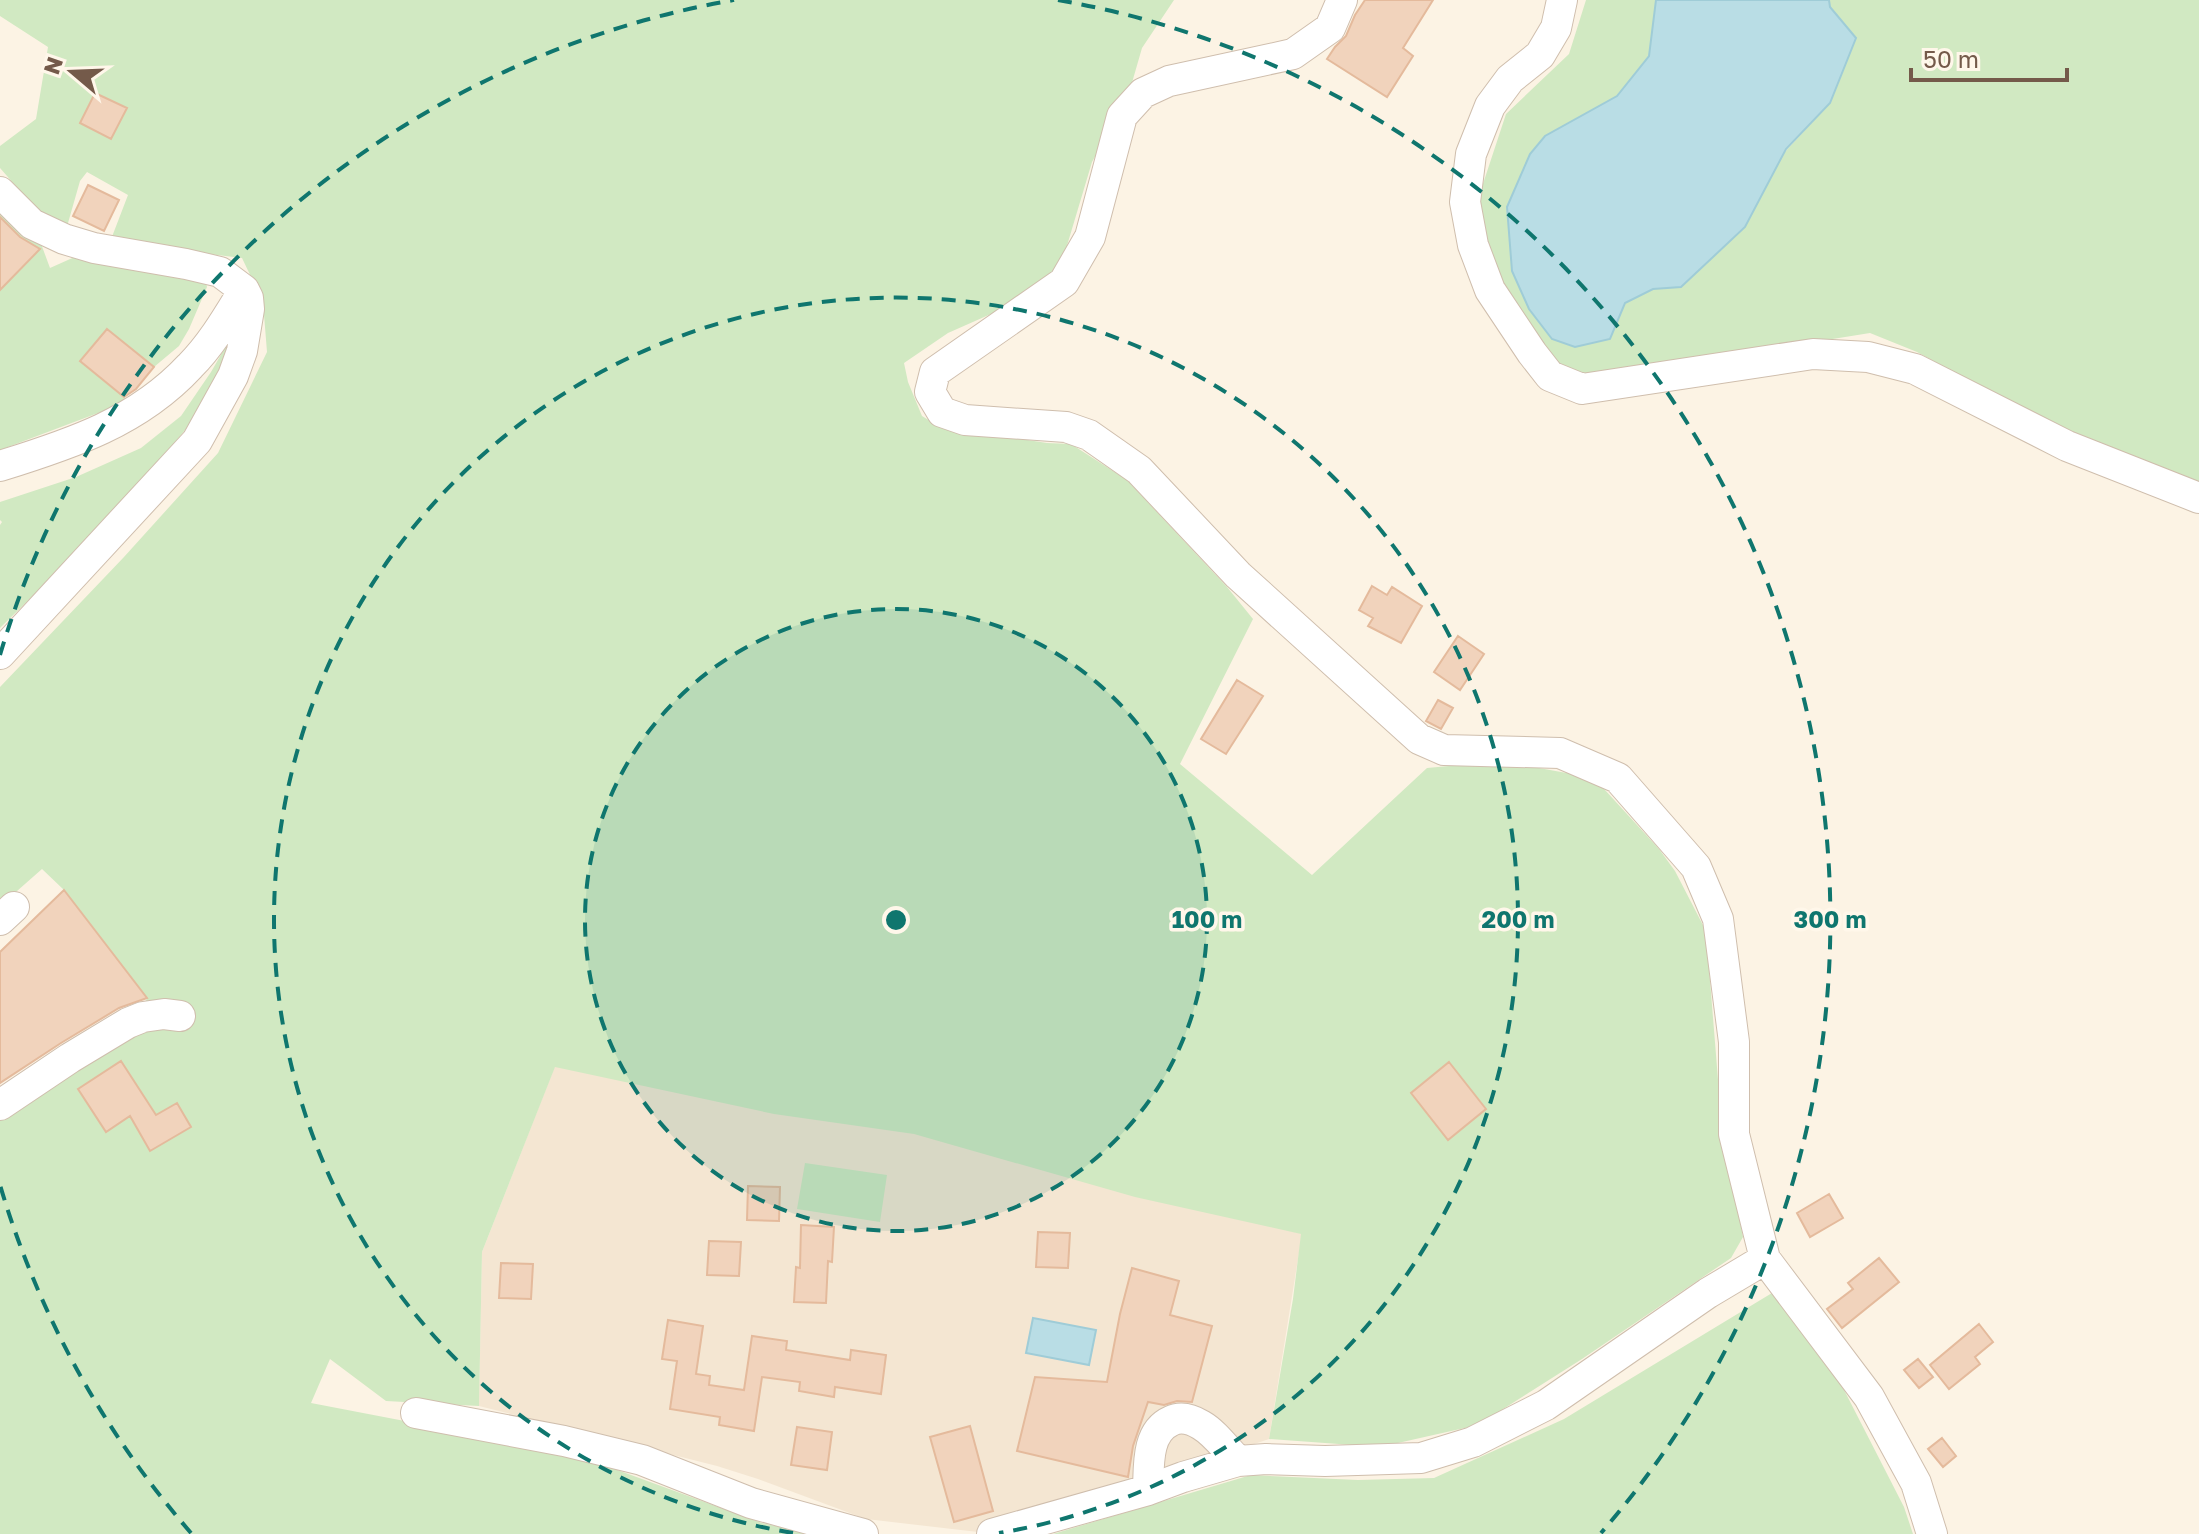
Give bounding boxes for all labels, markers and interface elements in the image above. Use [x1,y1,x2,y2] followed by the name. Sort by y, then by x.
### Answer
[32,32,112,112] north arrow
[1911,32,2067,82] scale bar
[1923,44,1979,73] text: 50 m
[37,53,68,78] text: N
[1172,904,1242,933] text: 100 m
[1482,904,1554,933] text: 200 m
[1794,904,1866,933] text: 300 m
[882,906,910,934] centre of rings

